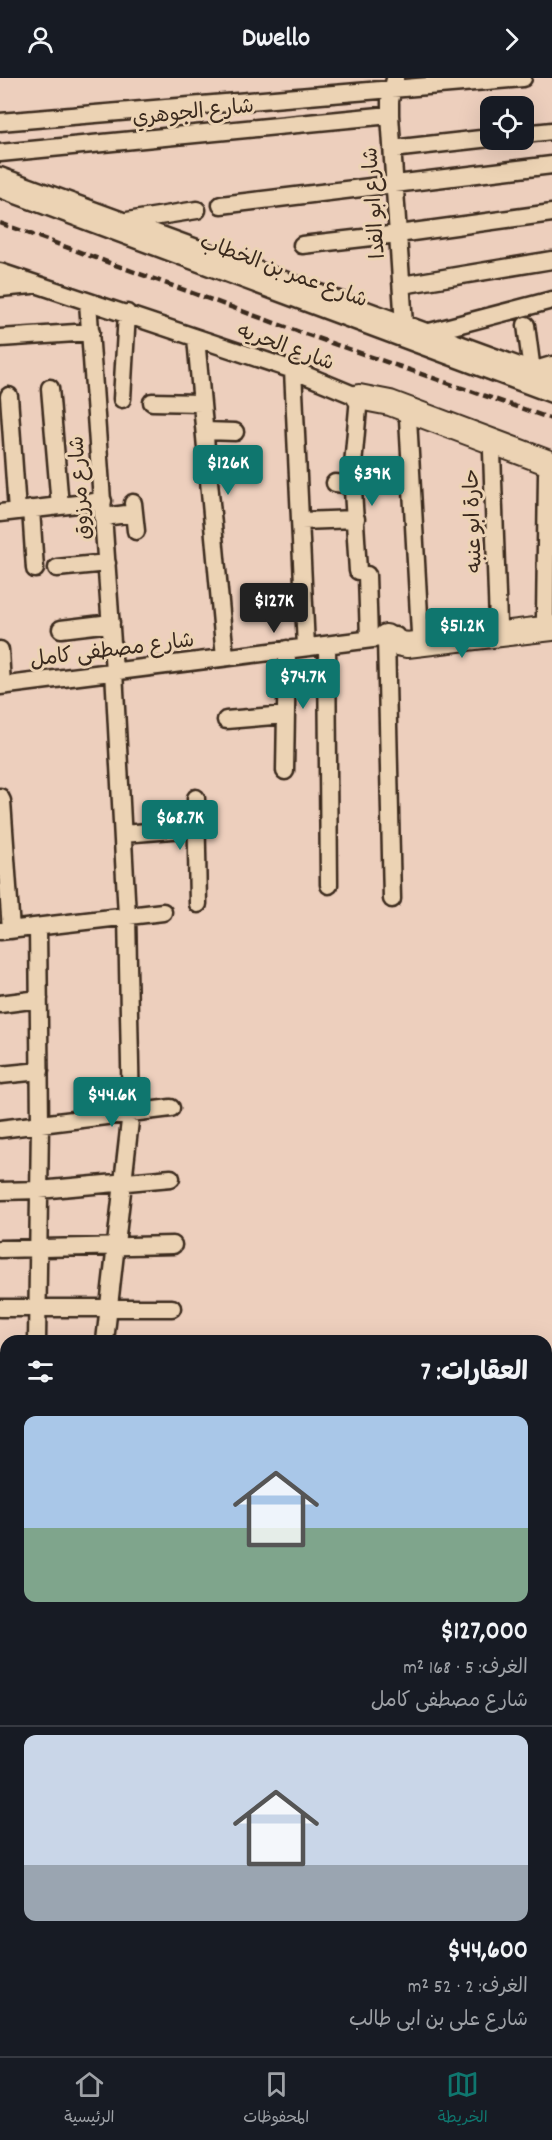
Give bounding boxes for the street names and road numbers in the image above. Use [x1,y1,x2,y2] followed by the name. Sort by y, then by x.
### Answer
[131,93,256,135] street label: شارع الجوهري
[357,146,395,260] street label: شارع ابو الفدا
[195,229,371,317] street label: شارع عمر بن الخطاب
[232,317,338,380] street label: شارع الحريه
[63,435,101,541] street label: شارع مرزوق
[458,468,492,574] street label: حارة ابو عنبه
[29,627,196,677] street label: شارع مصطفى كامل

